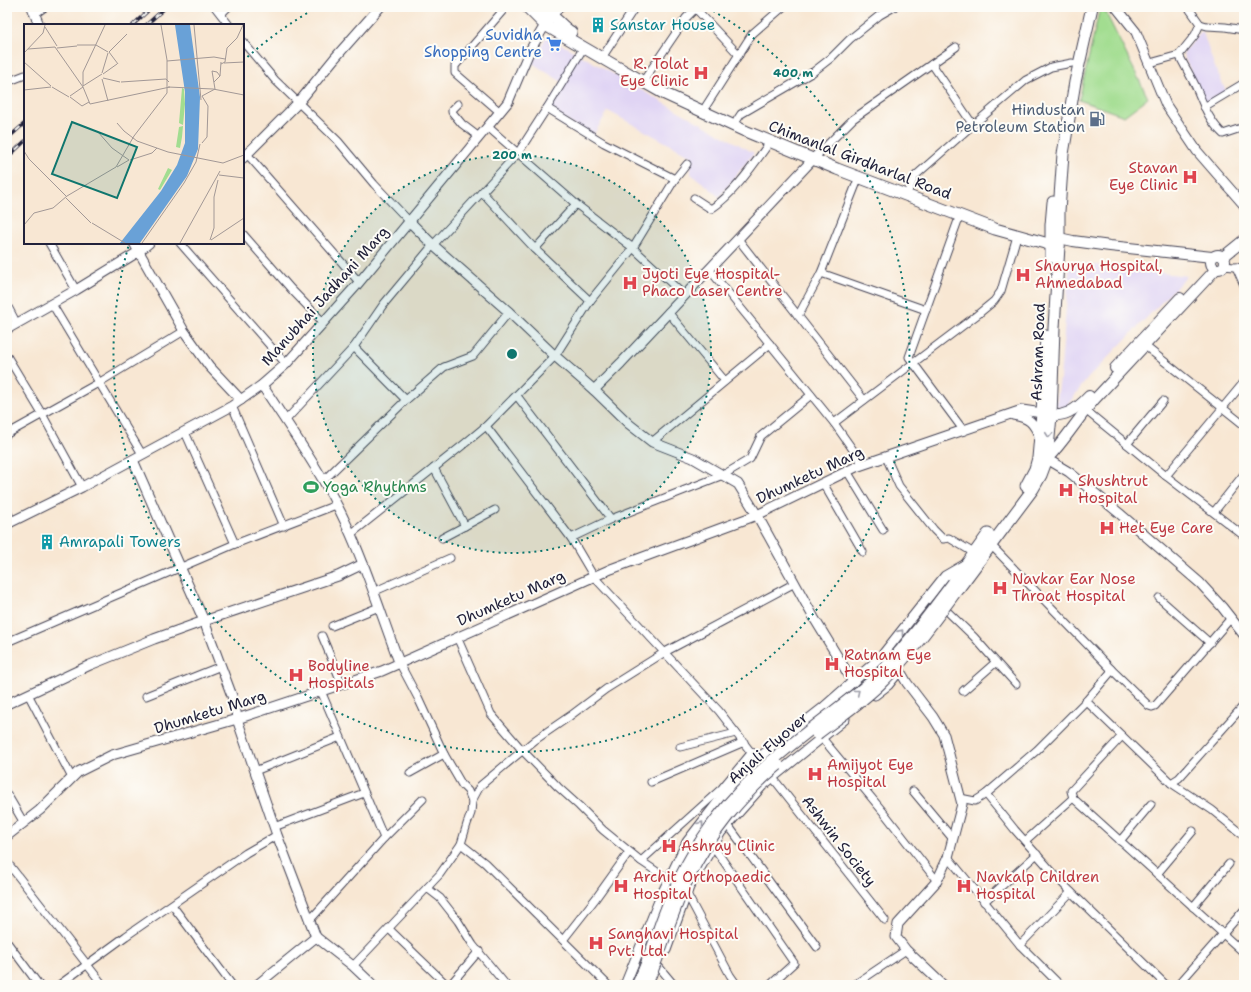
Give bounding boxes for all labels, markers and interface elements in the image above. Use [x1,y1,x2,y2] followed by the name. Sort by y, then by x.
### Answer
[610,15,715,35] place label: Sanstar House
[589,16,607,34] building icon: Sanstar House
[24,24,244,244] inset map
[424,25,543,62] place label: Suvidha Shopping Centre
[545,35,563,53] supermarket icon: Suvidha Shopping Centre
[620,54,689,91] place label: R. Tolat Eye Clinic
[692,64,710,82] hospital icon: R. Tolat Eye Clinic
[773,65,813,81] text: 400 m
[955,100,1085,137] place label: Hindustan Petroleum Station
[1088,110,1106,128] fuel station icon: Hindustan Petroleum Station
[766,116,955,204] street label: Chimanlal Girdharlal Road
[492,147,532,163] text: 200 m
[1109,158,1178,195] place label: Stavan Eye Clinic
[1181,168,1199,186] hospital icon: Stavan Eye Clinic
[257,222,393,370] street label: Manubhai Jadhani Marg
[1035,256,1163,293] place label: Shaurya Hospital, Ahmedabad
[642,264,783,301] place label: Jyoti Eye Hospital- Phaco Laser Centre
[1014,266,1032,284] hospital icon: Shaurya Hospital, Ahmedabad
[621,274,639,292] hospital icon: Jyoti Eye Hospital- Phaco Laser Centre
[1026,302,1050,401] street label: Ashram Road
[505,347,519,361] centre of rings
[1045,431,1054,438] one-way arrow
[753,441,867,509] street label: Dhumketu Marg
[1078,471,1148,508] place label: Shushtrut Hospital
[323,477,427,497] place label: Yoga Rhythms
[302,478,320,496] sports icon: Yoga Rhythms
[1057,481,1075,499] hospital icon: Shushtrut Hospital
[1119,518,1214,538] place label: Het Eye Care
[1098,519,1116,537] hospital icon: Het Eye Care
[59,532,181,552] place label: Amrapali Towers
[38,533,56,551] building icon: Amrapali Towers
[454,565,568,631] street label: Dhumketu Marg
[1012,569,1136,606] place label: Navkar Ear Nose Throat Hospital
[991,579,1009,597] hospital icon: Navkar Ear Nose Throat Hospital
[896,630,903,637] one-way arrow
[844,645,932,682] place label: Ratnam Eye Hospital
[823,655,841,673] hospital icon: Ratnam Eye Hospital
[308,656,375,693] place label: Bodyline Hospitals
[287,666,305,684] hospital icon: Bodyline Hospitals
[152,685,268,739] street label: Dhumketu Marg
[852,690,859,697] one-way arrow
[724,708,812,788] street label: Anjali Flyover
[827,755,914,792] place label: Amijyot Eye Hospital
[806,765,824,783] hospital icon: Amijyot Eye Hospital
[797,792,881,890] street label: Ashwin Society
[696,821,703,828] one-way arrow
[681,836,775,856] place label: Ashray Clinic
[660,837,678,855] hospital icon: Ashray Clinic
[633,867,771,904] place label: Archit Orthopaedic Hospital
[976,867,1099,904] place label: Navkalp Children Hospital
[612,877,630,895] hospital icon: Archit Orthopaedic Hospital
[955,877,973,895] hospital icon: Navkalp Children Hospital
[608,924,739,961] place label: Sanghavi Hospital Pvt. Ltd.
[587,934,605,952] hospital icon: Sanghavi Hospital Pvt. Ltd.

